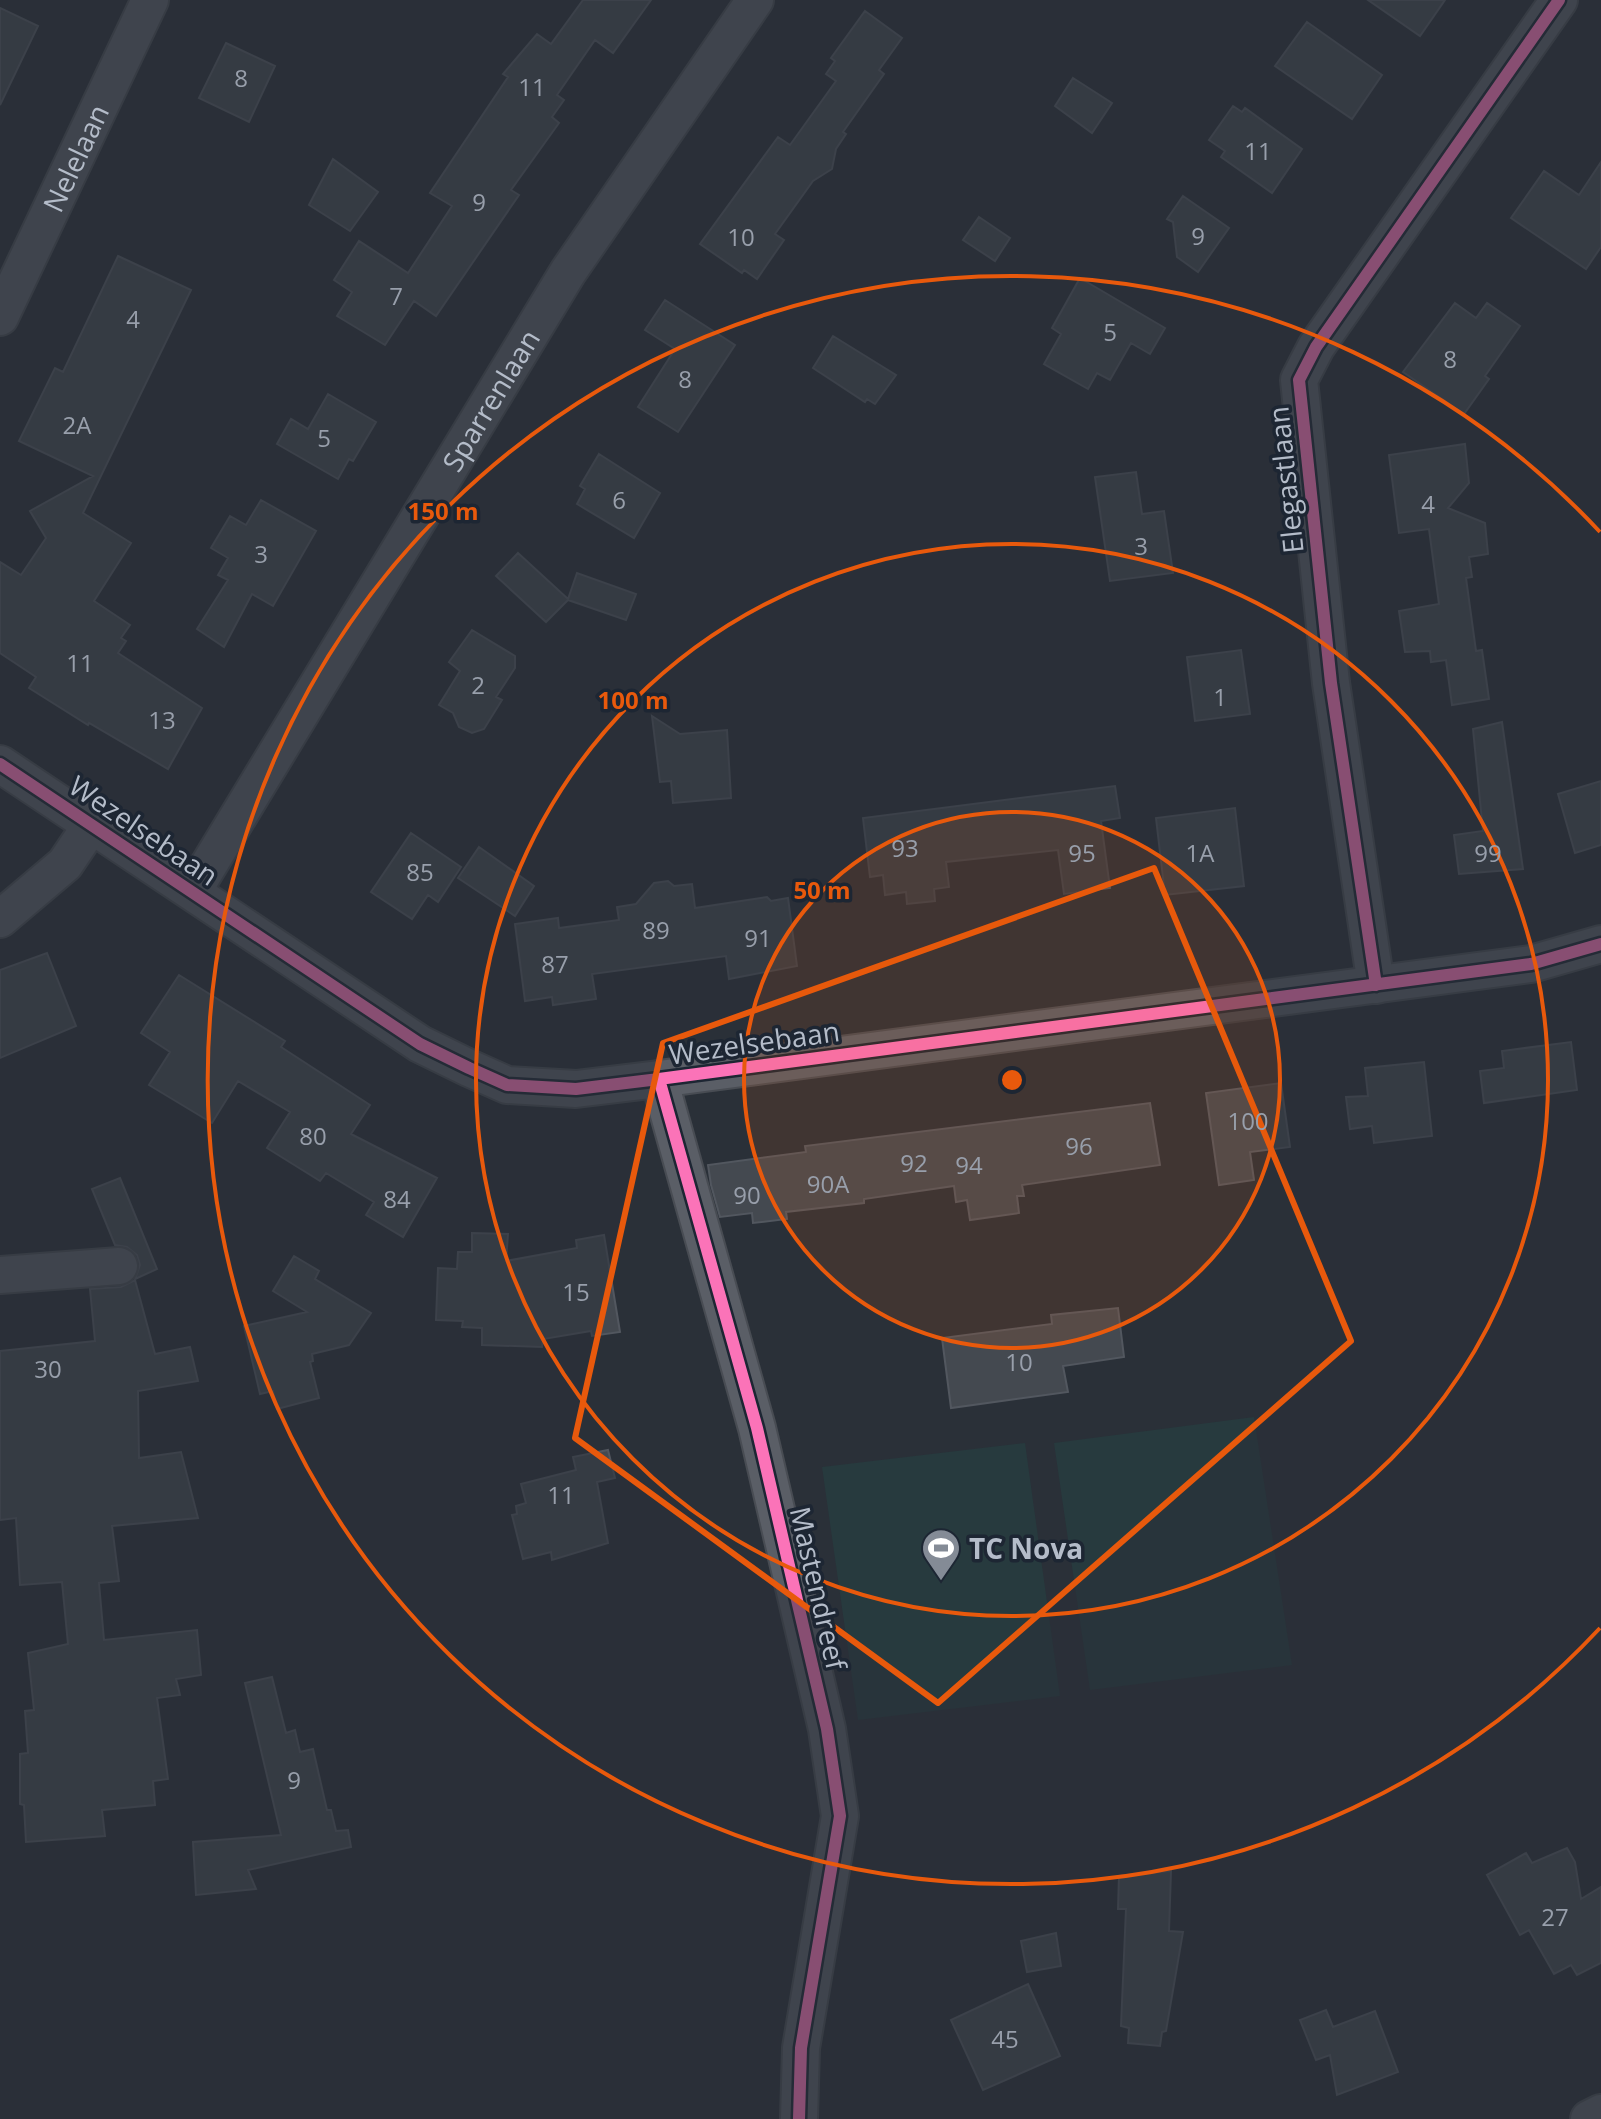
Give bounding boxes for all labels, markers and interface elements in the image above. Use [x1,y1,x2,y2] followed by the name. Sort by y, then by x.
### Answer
[234,61,248,94] house number: 8
[518,70,546,103] house number: 11
[34,98,117,218] street label: Nelelaan
[1244,134,1272,167] house number: 11
[472,185,486,218] house number: 9
[1191,219,1205,252] house number: 9
[727,220,755,253] house number: 10
[389,279,403,312] house number: 7
[126,302,140,335] house number: 4
[1103,315,1117,348] house number: 5
[433,322,548,478] street label: Sparrenlaan
[1443,342,1457,375] house number: 8
[678,362,692,395] house number: 8
[1258,405,1312,555] street label: Elegastlaan
[63,408,92,441] house number: 2A
[317,421,331,454] house number: 5
[612,483,626,516] house number: 6
[1421,487,1435,520] house number: 4
[408,494,478,527] text: 150 m
[1134,529,1148,562] house number: 3
[254,537,268,570] house number: 3
[66,646,94,679] house number: 11
[471,668,485,701] house number: 2
[1213,680,1227,713] house number: 1
[598,683,668,716] text: 100 m
[148,703,176,736] house number: 13
[62,766,226,894] street label: Wezelsebaan
[891,831,919,864] house number: 93
[1068,836,1096,869] house number: 95
[1186,836,1215,869] house number: 1A
[1474,836,1502,869] house number: 99
[406,855,434,888] house number: 85
[793,873,851,906] text: 50 m
[642,913,670,946] house number: 89
[744,921,772,954] house number: 91
[541,947,569,980] house number: 87
[666,1011,842,1073] street label: Wezelsebaan
[998,1066,1026,1094] centre of rings
[1227,1104,1269,1137] house number: 100
[299,1119,327,1152] house number: 80
[1065,1129,1093,1162] house number: 96
[900,1146,928,1179] house number: 92
[955,1148,983,1181] house number: 94
[807,1167,850,1200] house number: 90A
[733,1178,761,1211] house number: 90
[383,1182,411,1215] house number: 84
[562,1275,590,1308] house number: 15
[1005,1345,1033,1378] house number: 10
[34,1352,62,1385] house number: 30
[547,1478,575,1511] house number: 11
[782,1503,857,1675] street label: Mastendreef
[920,1527,962,1582] sports icon: TC Nova
[969,1529,1083,1567] place label: TC Nova
[287,1763,301,1796] house number: 9
[1541,1900,1569,1933] house number: 27
[991,2022,1019,2055] house number: 45

